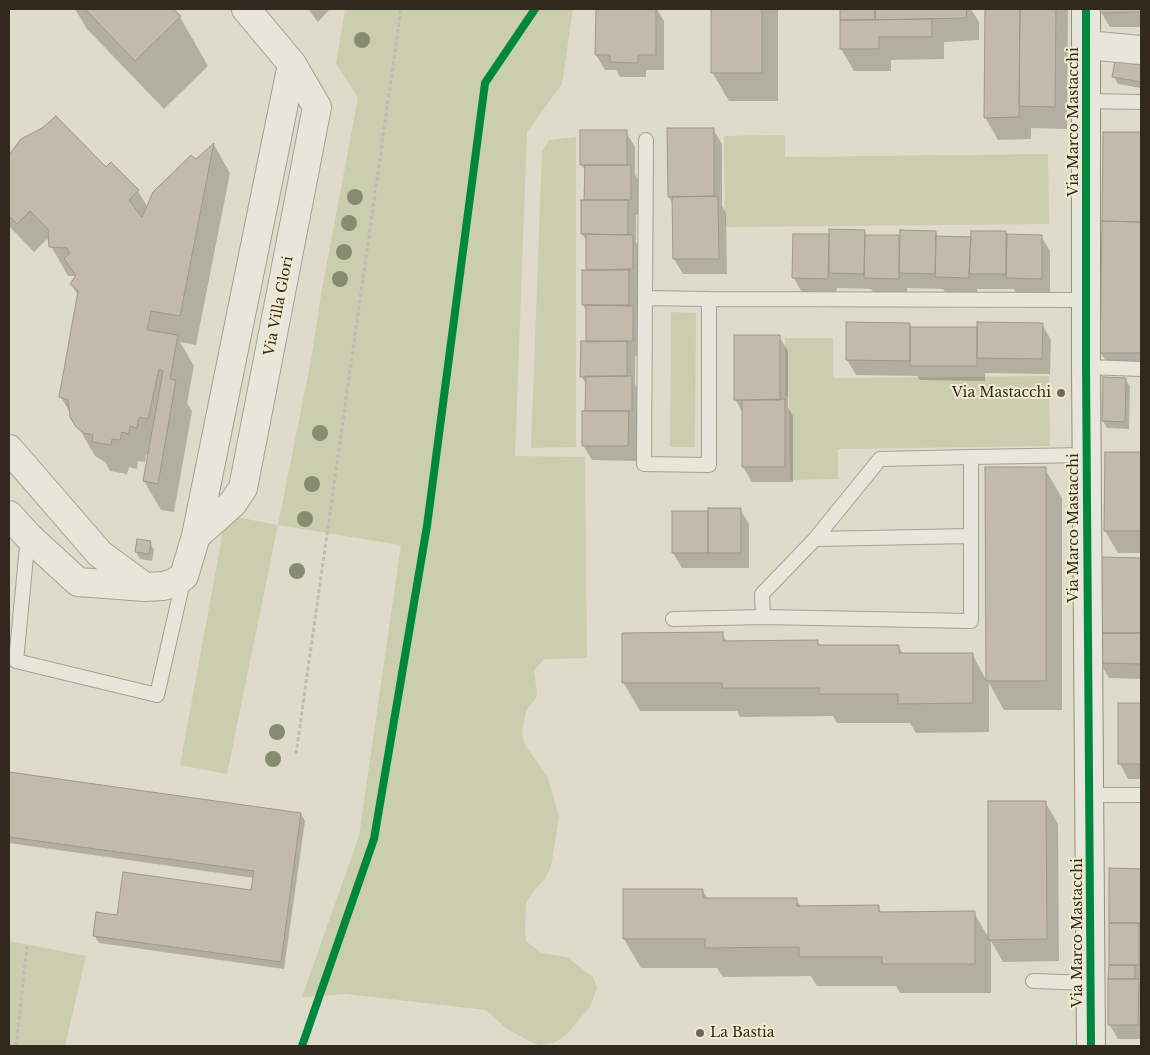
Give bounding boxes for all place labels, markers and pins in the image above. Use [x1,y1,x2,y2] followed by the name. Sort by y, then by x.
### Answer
[952,385,1051,401] place label: Via Mastacchi
[1055,387,1067,399] marker: Via Mastacchi
[710,1025,775,1041] place label: La Bastia
[694,1027,706,1039] marker: La Bastia

